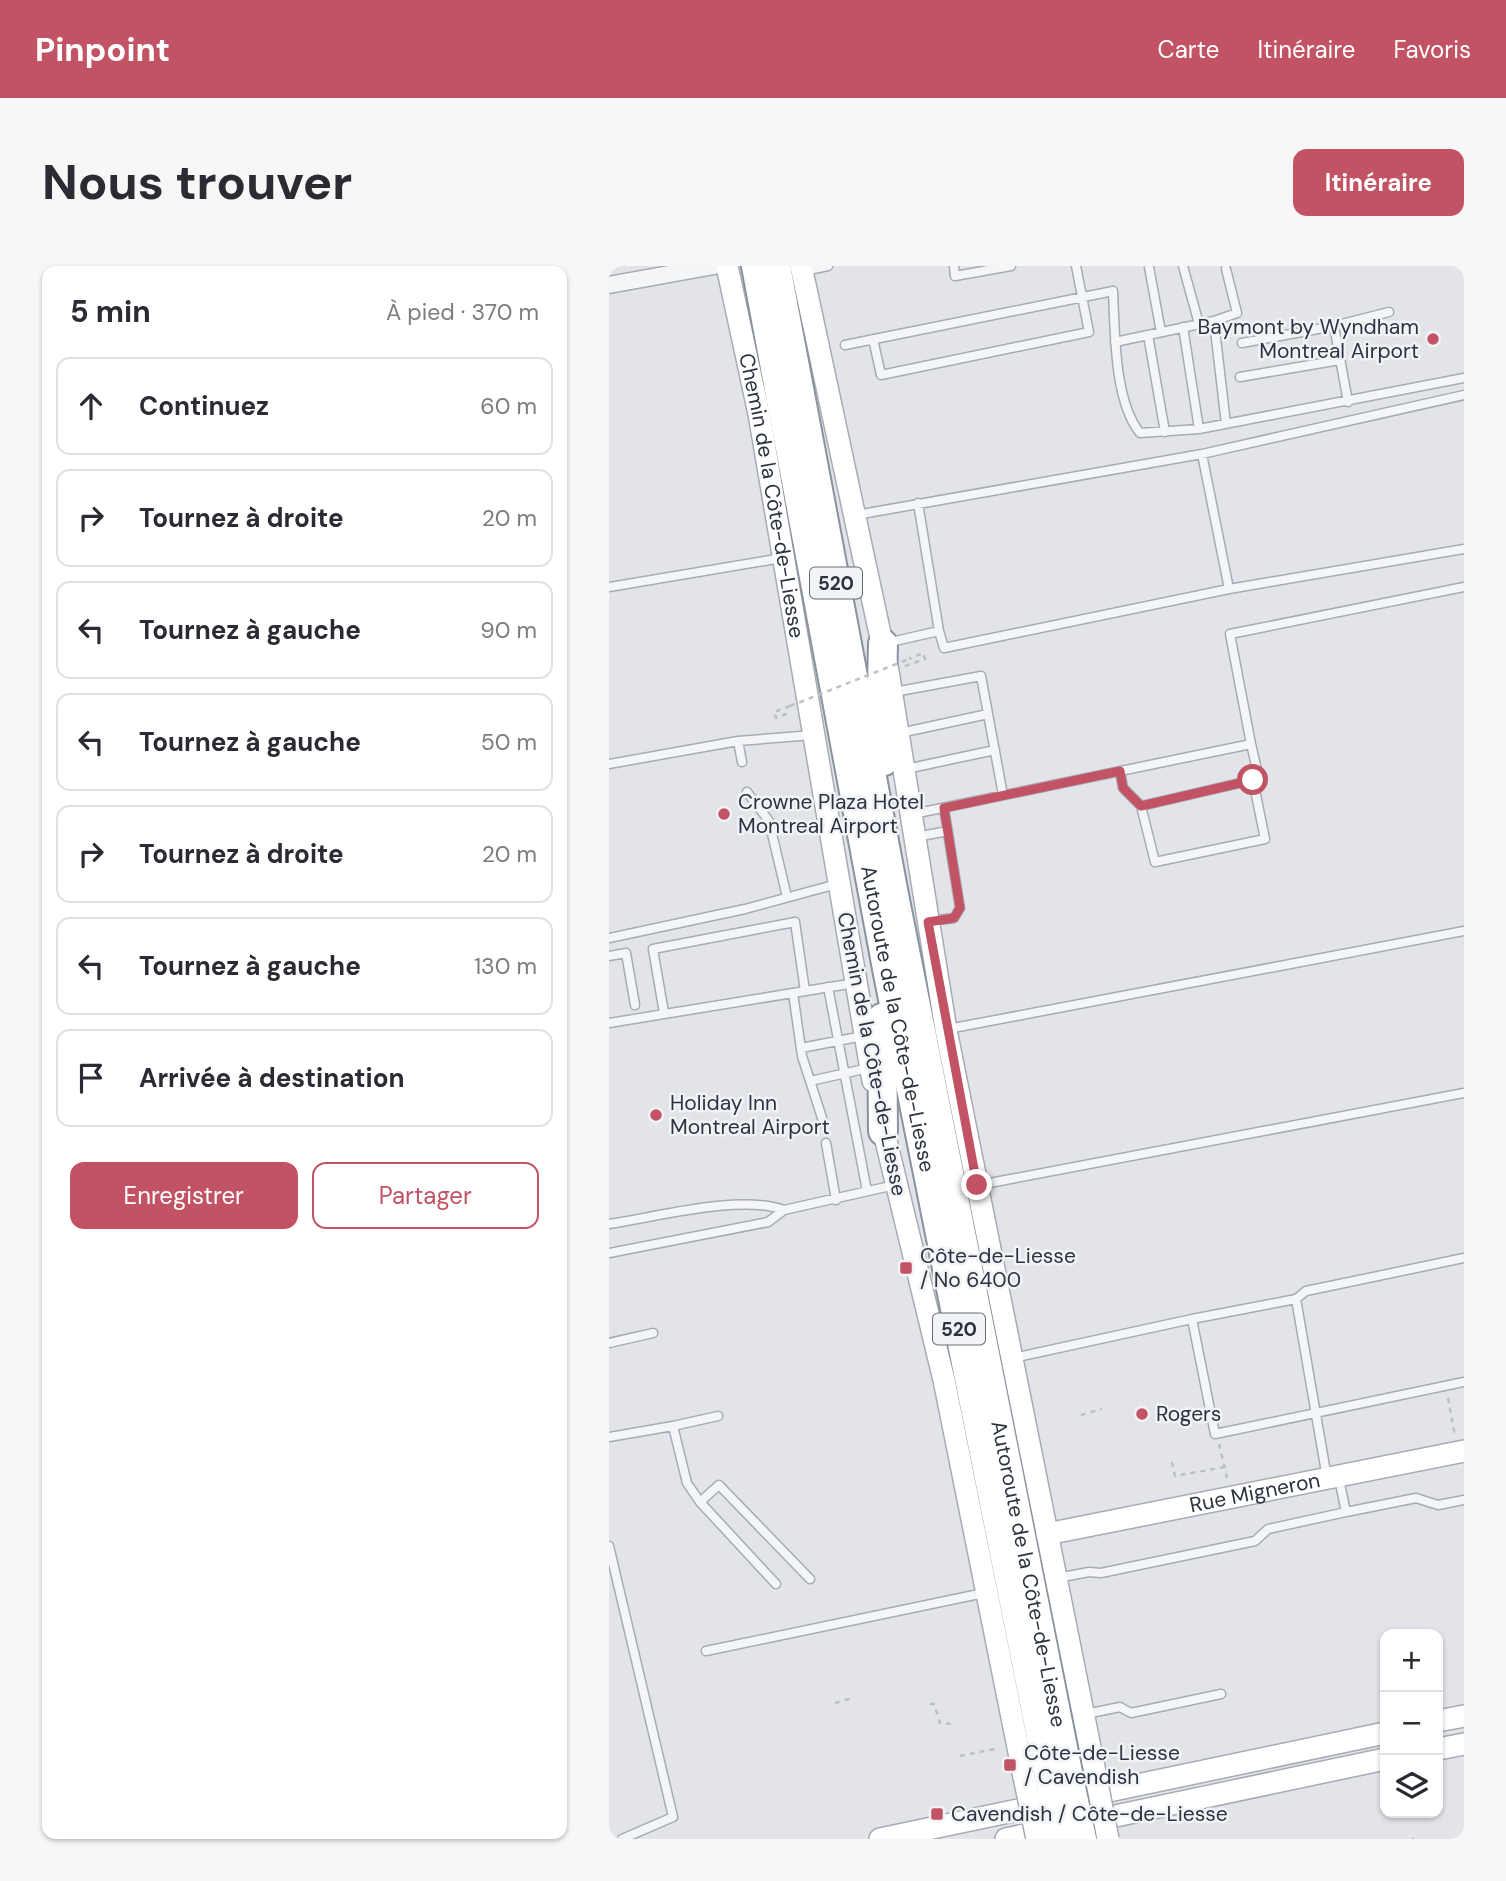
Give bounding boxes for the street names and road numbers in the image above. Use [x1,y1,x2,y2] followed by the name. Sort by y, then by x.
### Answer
[732,351,811,640] street label: Chemin de la Côte-de-Liesse
[810,568,862,598] road number: 520
[854,863,941,1175] street label: Autoroute de la Côte-de-Liesse
[831,910,913,1198] street label: Chemin de la Côte-de-Liesse
[933,1314,985,1344] road number: 520
[984,1418,1073,1730] street label: Autoroute de la Côte-de-Liesse
[1187,1466,1323,1519] street label: Rue Migneron

